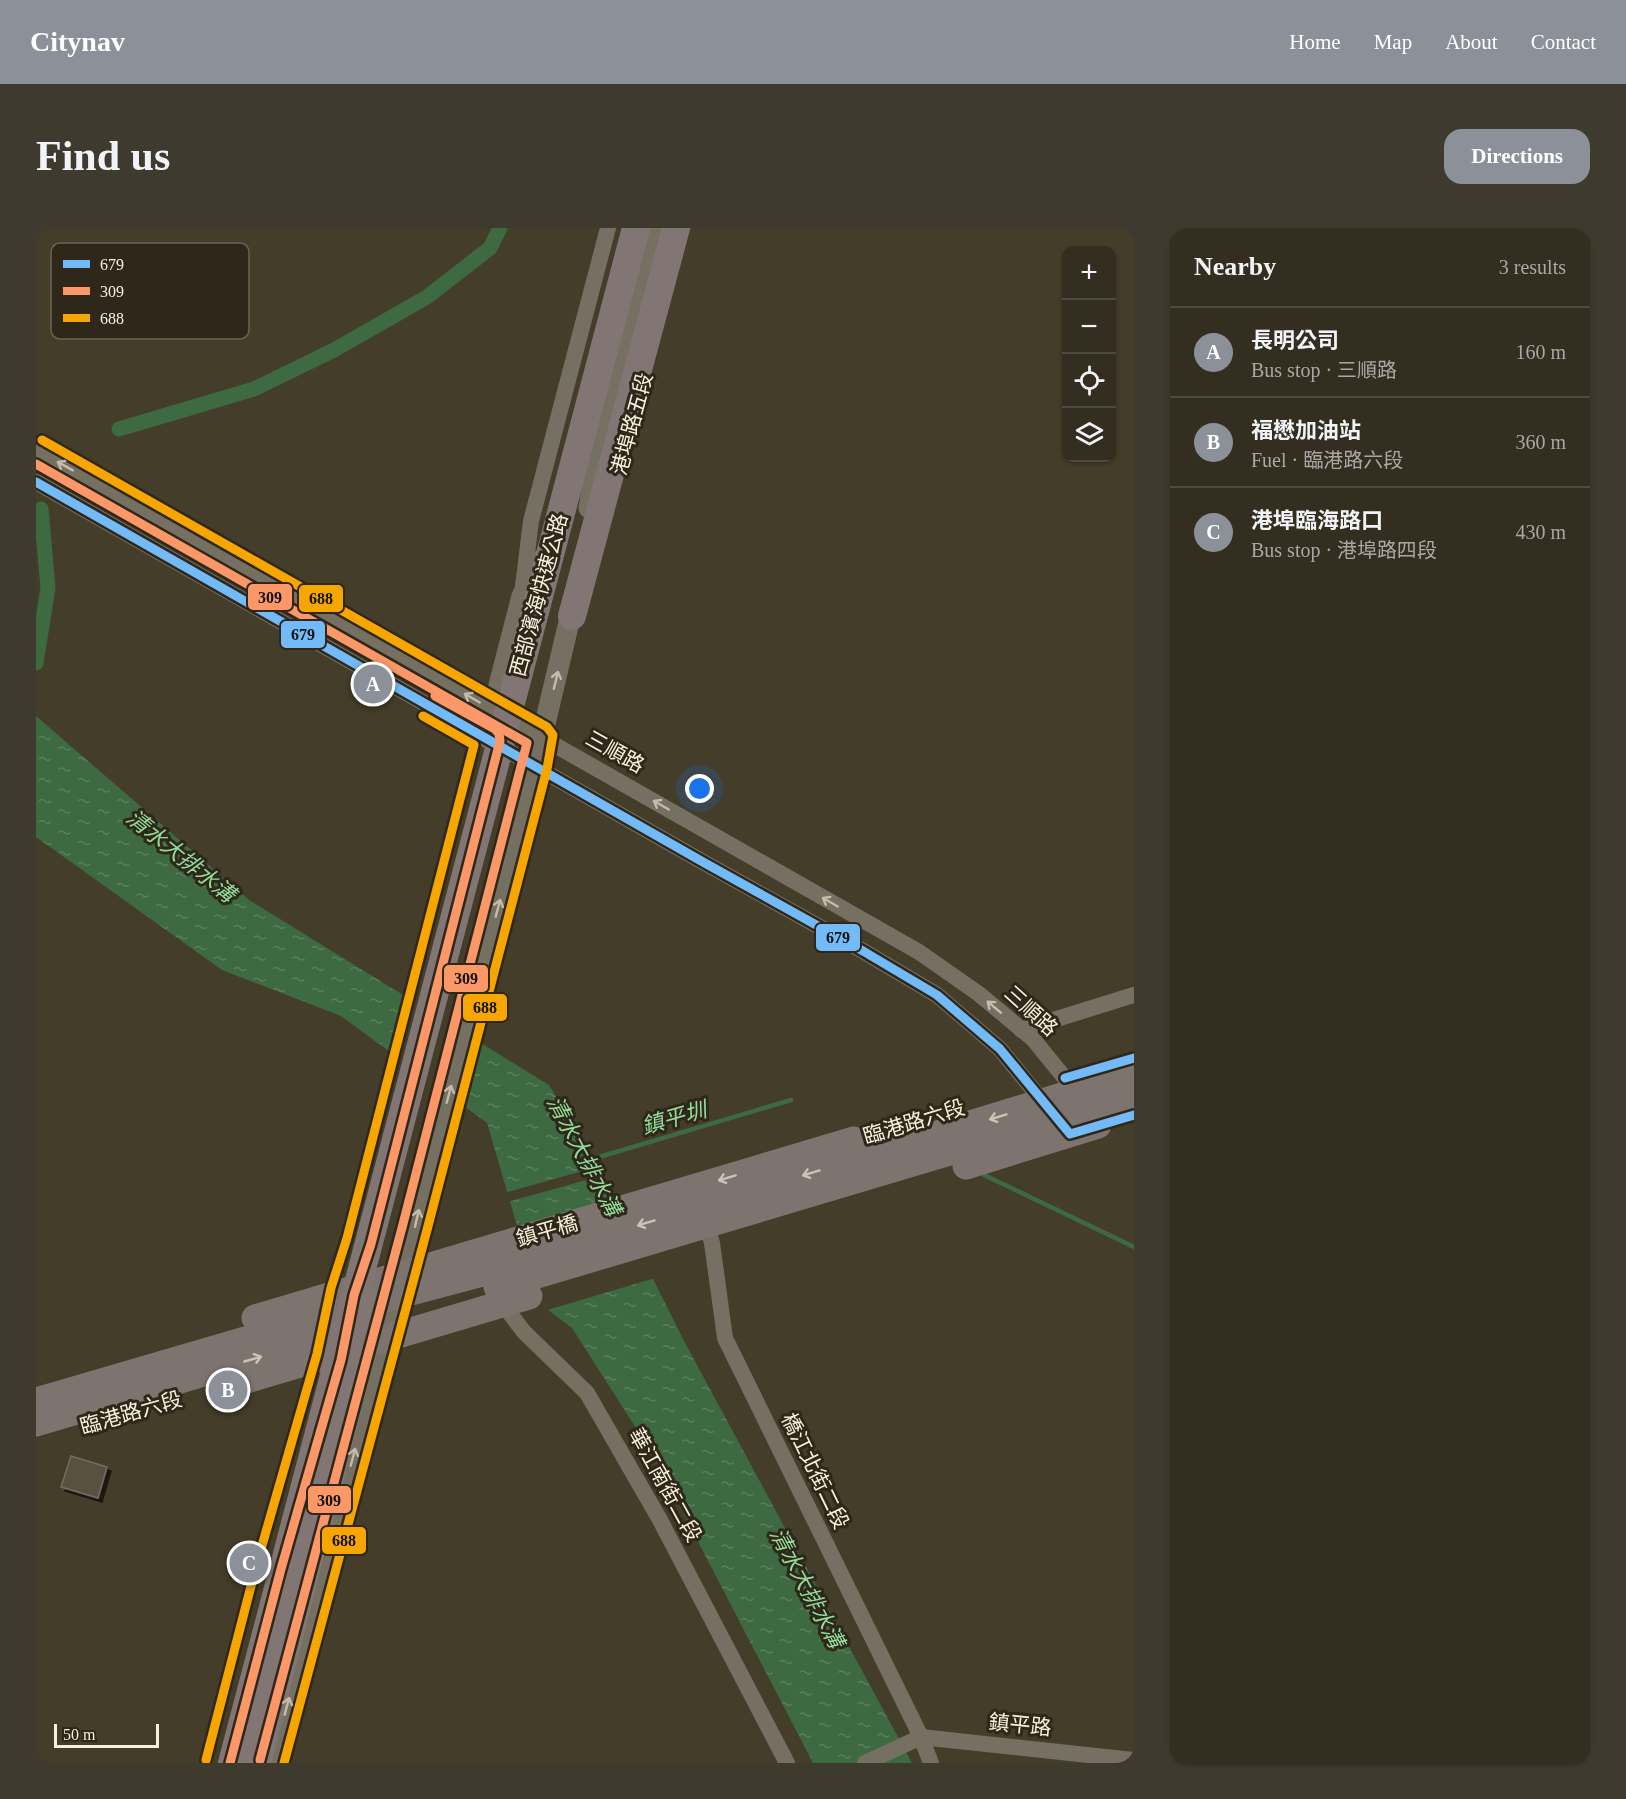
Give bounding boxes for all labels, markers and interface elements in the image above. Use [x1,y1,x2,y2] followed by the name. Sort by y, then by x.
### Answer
[30,26,125,57] text: Citynav
[1289,30,1341,54] text: Home
[1374,30,1412,54] text: Map
[1445,30,1498,54] text: About
[1531,30,1596,54] text: Contact
[1444,129,1590,184] button: Directions
[36,133,170,179] text: Find us
[51,243,249,339] legend
[1062,246,1116,462] map controls
[1062,246,1116,300] button: +
[1194,252,1276,281] text: Nearby
[100,256,124,273] text: 679
[1499,256,1566,278] text: 3 results
[100,283,124,300] text: 309
[1062,300,1116,354] button: −
[100,310,124,327] text: 688
[1251,328,1339,353] text: 長明公司
[1206,341,1221,363] text: A
[1515,341,1566,363] text: 160 m
[1062,354,1116,408] button: locate
[1251,359,1397,381] text: Bus stop · 三順路
[607,370,657,478] street label: 港埠路五段
[1062,408,1116,462] button: layers
[1251,418,1361,443] text: 福懋加油站
[1207,431,1220,453] text: B
[1515,431,1566,453] text: 360 m
[1251,449,1403,471] text: Fuel · 臨港路六段
[57,460,74,472] one-way arrow
[1251,508,1383,533] text: 港埠臨海路口
[506,511,572,679] street label: 西部濱海快速公路
[1206,521,1221,543] text: C
[1515,521,1566,543] text: 430 m
[1251,539,1437,561] text: Bus stop · 港埠路四段
[247,583,293,611] line badge: 309
[298,584,344,613] line badge: 688
[258,589,282,606] text: 309
[309,590,333,607] text: 688
[280,620,326,649] line badge: 679
[291,626,315,643] text: 679
[354,662,392,706] pin: A
[550,671,562,690] one-way arrow
[464,692,481,704] one-way arrow
[582,726,648,778] street label: 三順路
[685,774,714,803] your location
[653,798,670,810] one-way arrow
[122,805,242,909] water label: 清水大排水溝
[822,896,840,907] one-way arrow
[492,899,504,918] one-way arrow
[815,923,861,952] line badge: 679
[826,929,850,946] text: 679
[443,964,489,993] line badge: 309
[454,970,478,987] text: 309
[1000,981,1062,1041] street label: 三順路
[462,993,508,1022] line badge: 688
[473,999,497,1016] text: 688
[987,1000,1002,1014] one-way arrow
[443,1084,455,1103] one-way arrow
[542,1092,627,1223] water label: 清水大排水溝
[860,1095,968,1149] street label: 臨港路六段
[639,1096,712,1139] water label: 鎮平圳
[989,1112,1008,1123] one-way arrow
[802,1168,821,1179] one-way arrow
[718,1173,737,1184] one-way arrow
[412,1209,423,1228] one-way arrow
[513,1211,581,1251] street label: 鎮平橋
[637,1218,656,1229] one-way arrow
[243,1353,262,1364] one-way arrow
[208,1368,248,1412] pin: B
[77,1387,185,1439] street label: 臨港路六段
[777,1409,853,1533] street label: 橋江北街二段
[624,1424,706,1546] street label: 華江南街二段
[348,1448,359,1467] one-way arrow
[307,1485,352,1514] line badge: 309
[317,1492,341,1509] text: 309
[765,1524,850,1655] water label: 清水大排水溝
[321,1526,367,1555] line badge: 688
[332,1532,356,1549] text: 688
[230,1540,268,1586] pin: C
[281,1697,293,1716] one-way arrow
[987,1710,1053,1740] street label: 鎮平路
[54,1721,159,1748] scale bar
[63,1726,95,1743] text: 50 m

